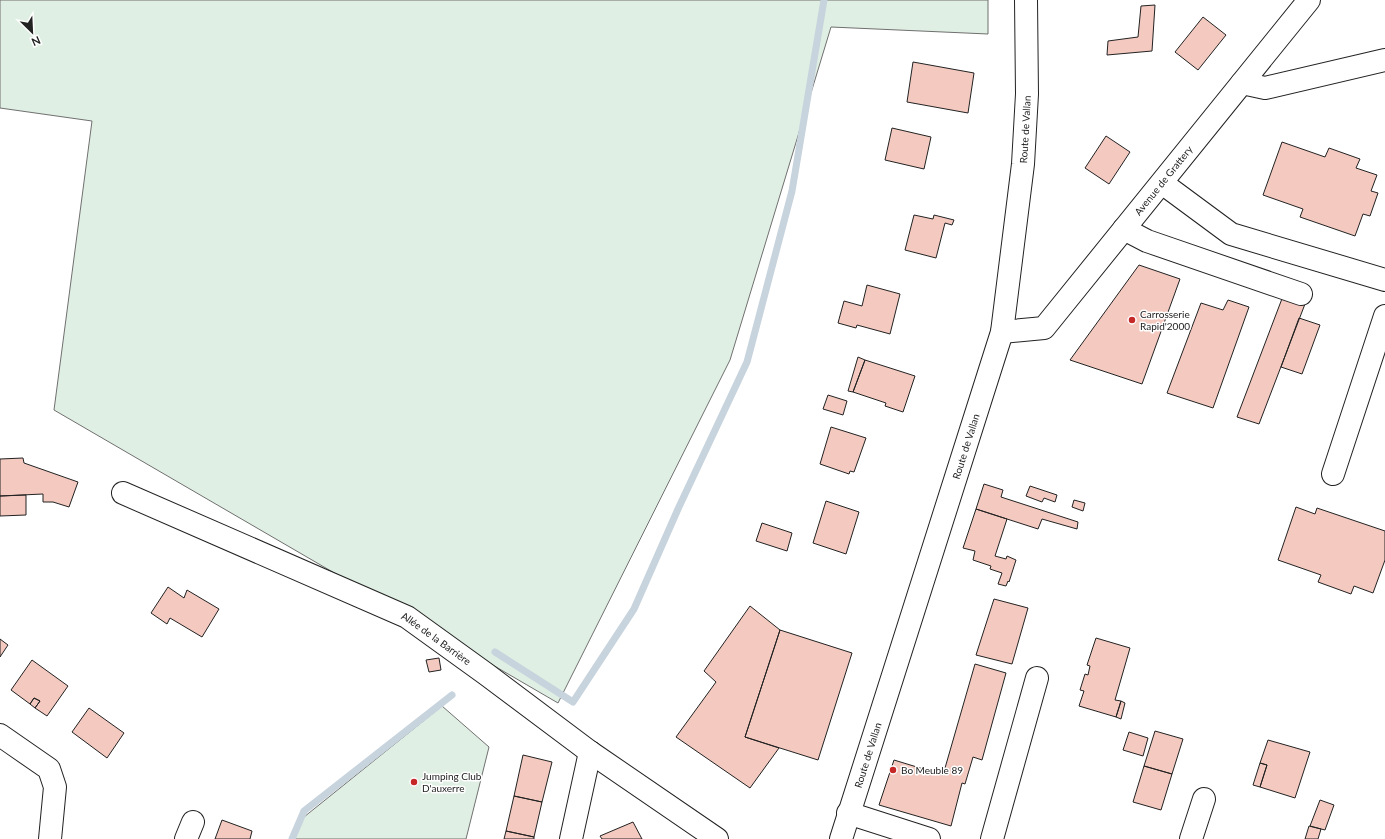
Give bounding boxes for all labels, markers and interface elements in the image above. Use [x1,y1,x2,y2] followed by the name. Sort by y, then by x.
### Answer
[12,12,52,52] north arrow
[30,34,43,49] text: N
[1017,95,1033,164] street label: Route de Vallan
[1132,143,1195,217] street label: Avenue de Grattery
[1140,308,1190,332] place label: Carrosserie Rapid'2000
[1127,315,1137,325] marker: Carrosserie Rapid'2000
[950,412,982,481] street label: Route de Vallan
[400,609,473,667] street label: Allée de la Barrière
[852,721,884,789] street label: Route de Vallan
[901,764,963,776] place label: Bo Meuble 89
[888,765,898,775] marker: Bo Meuble 89
[422,770,482,794] place label: Jumping Club D'auxerre
[409,777,419,787] marker: Jumping Club D'auxerre

